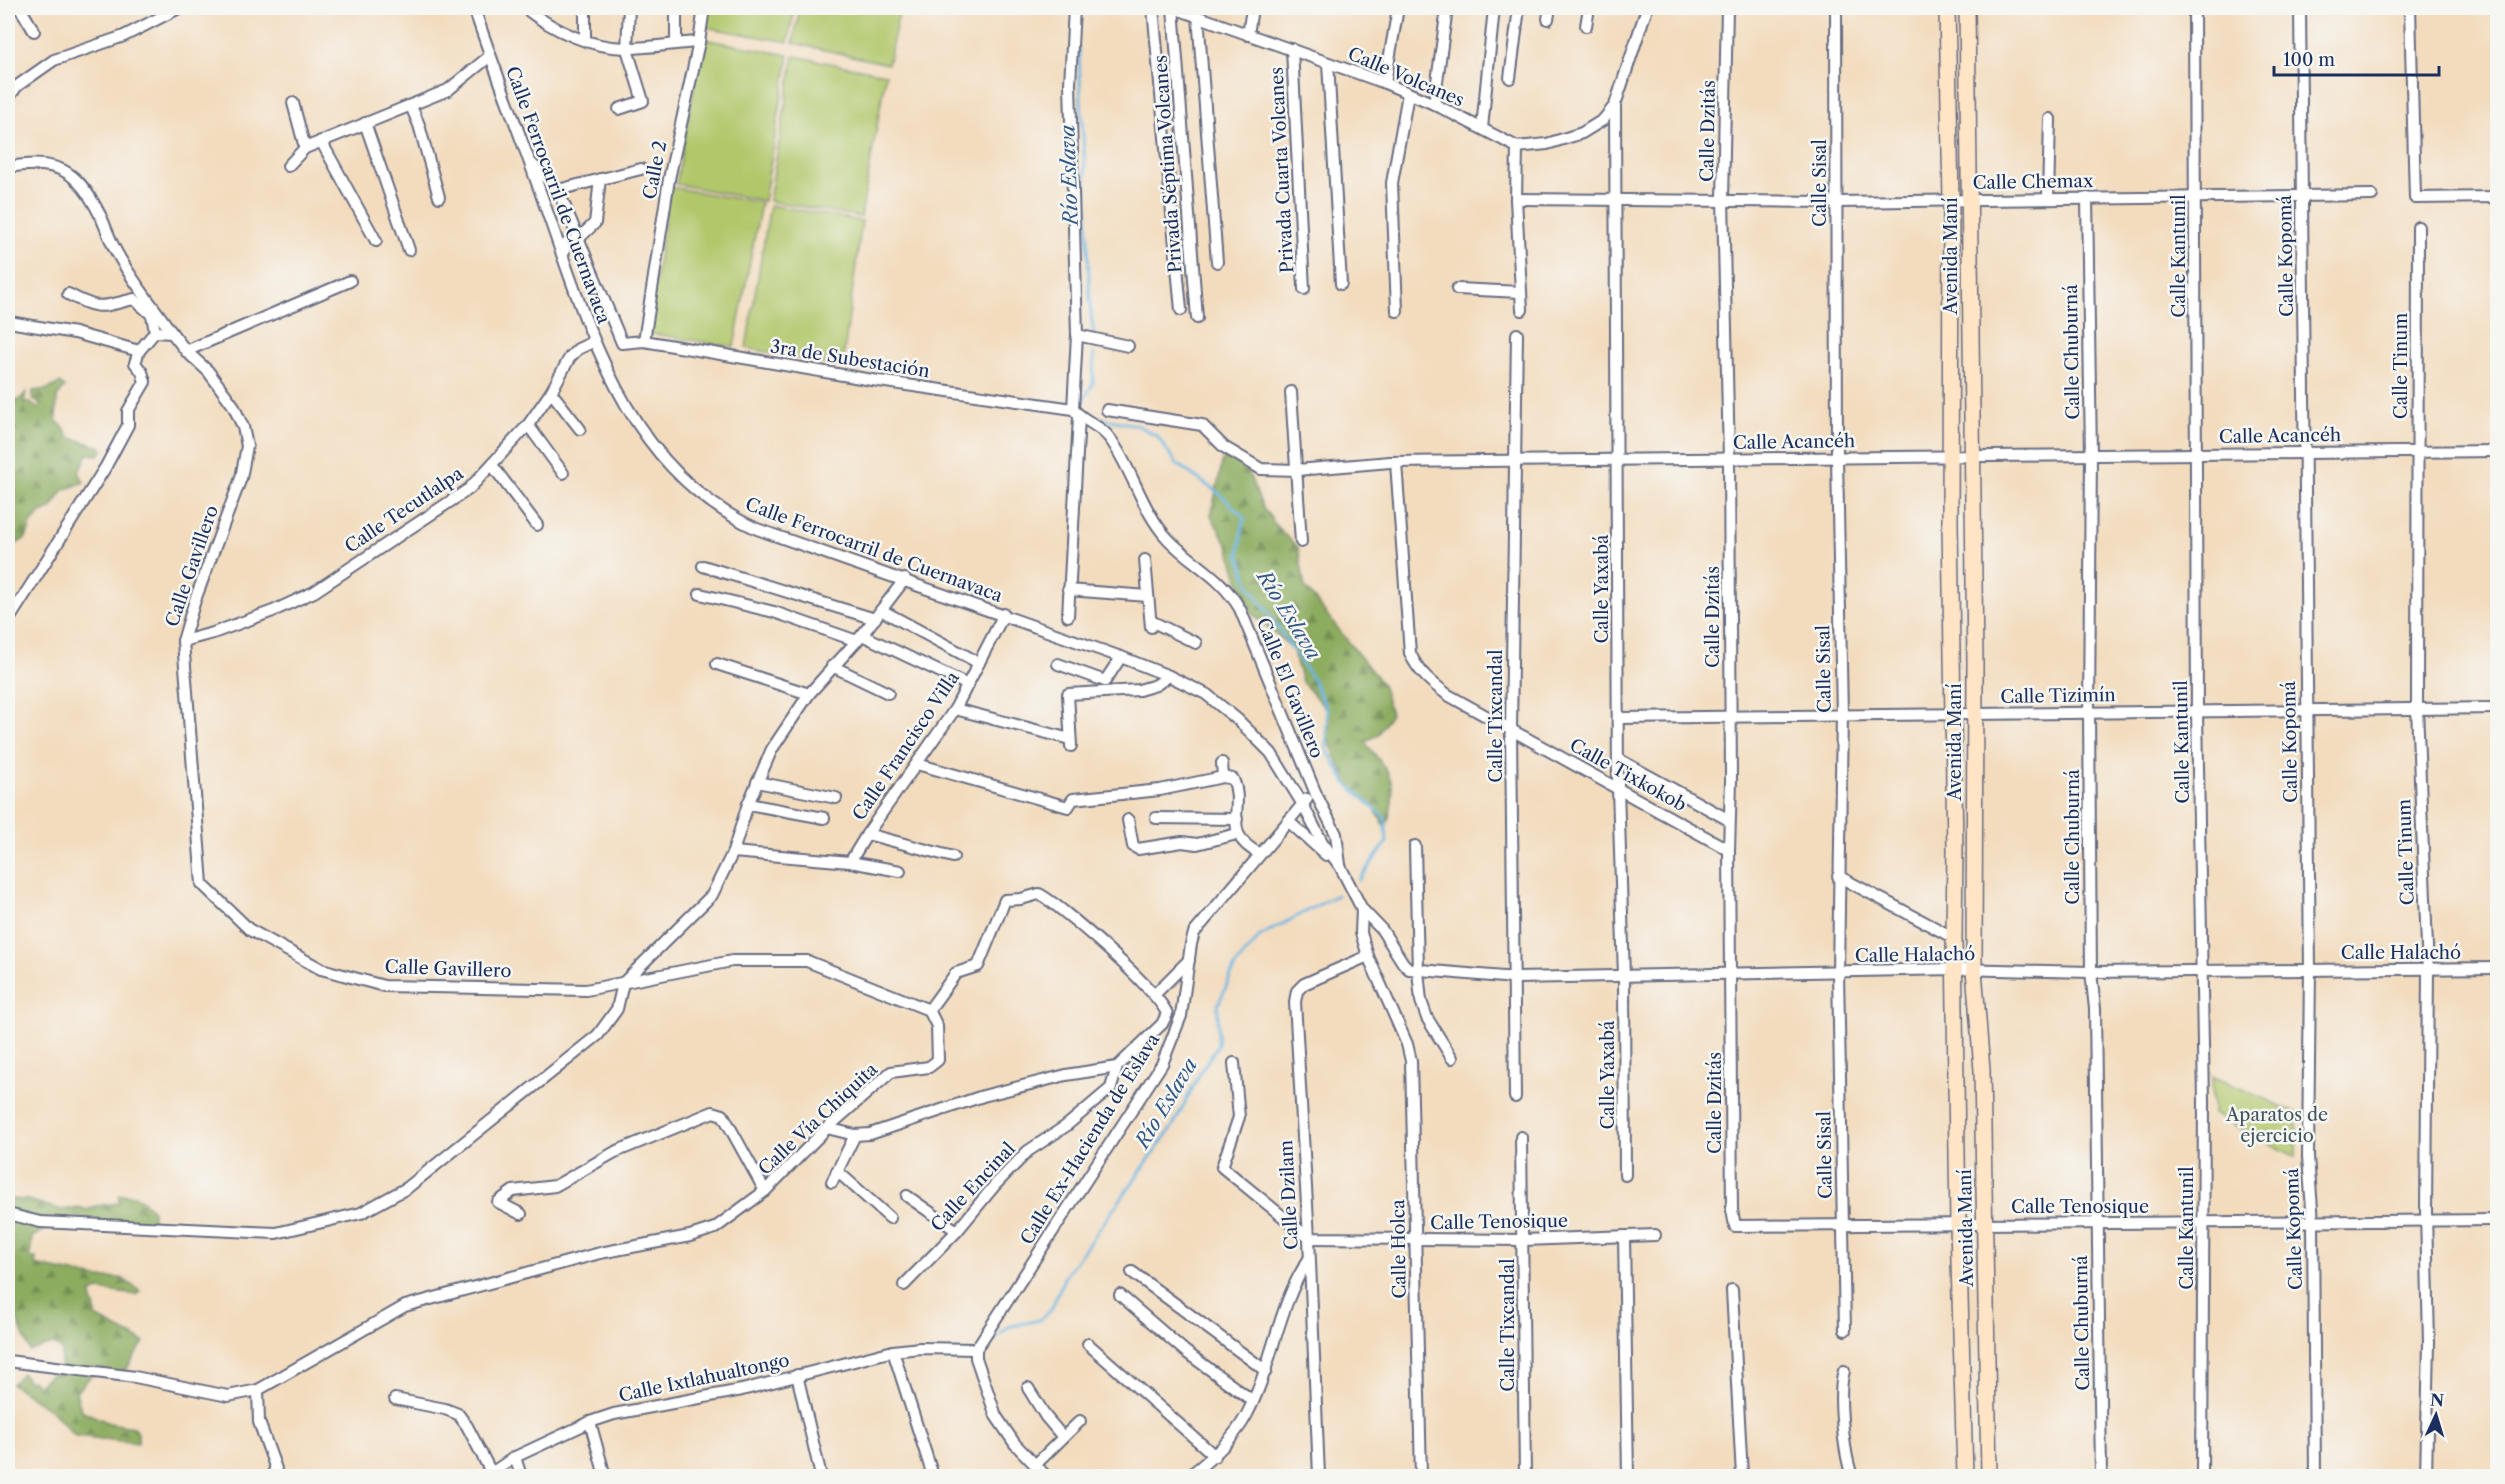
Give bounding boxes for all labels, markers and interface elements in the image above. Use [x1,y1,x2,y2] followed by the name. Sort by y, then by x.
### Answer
[2274,39,2439,77] scale bar
[1345,43,1467,111] street label: Calle Volcanes
[2283,49,2335,71] text: 100 m
[1149,54,1187,274] street label: Privada Séptima Volcanes
[501,63,615,327] street label: Calle Ferrocarril de Cuernavaca
[1266,66,1298,274] street label: Privada Cuarta Volcanes
[1696,80,1720,182] street label: Calle Dzitás
[1055,124,1083,228] water label: Río Eslava
[639,139,671,201] street label: Calle 2
[1809,139,1831,227] street label: Calle Sisal
[1972,170,2094,194] street label: Calle Chemax
[2168,194,2190,318] street label: Calle Kantunil
[2274,194,2298,317] street label: Calle Kopomá
[1940,197,1962,316] street label: Avenida Maní
[2060,284,2084,420] street label: Calle Chuburná
[2390,313,2412,419] street label: Calle Tinum
[769,336,931,382] street label: 3ra de Subestación
[2219,424,2341,448] street label: Calle Acancéh
[1733,430,1855,454] street label: Calle Acancéh
[341,462,468,558] street label: Calle Tecutlalpa
[742,493,1006,607] street label: Calle Ferrocarril de Cuernavaca
[161,502,223,630] street label: Calle Gavillero
[1591,534,1613,644] street label: Calle Yaxabá
[1251,564,1326,664] water label: Río Eslava
[1702,566,1724,668] street label: Calle Dzitás
[1252,615,1328,761] street label: Calle El Gavillero
[1812,625,1836,713] street label: Calle Sisal
[1485,649,1507,783] street label: Calle Tixcandal
[848,667,964,825] street label: Calle Francisco Villa
[2170,680,2194,804] street label: Calle Kantunil
[2278,680,2302,803] street label: Calle Kopomá
[1944,683,1966,802] street label: Avenida Maní
[2000,684,2116,708] street label: Calle Tizimín
[1566,734,1690,816] street label: Calle Tixkokob
[2062,769,2084,905] street label: Calle Chuburná
[2393,798,2419,905] street label: Calle Tinum
[2341,942,2461,964] street label: Calle Halachó
[1855,943,1975,967] street label: Calle Halachó
[384,956,512,982] street label: Calle Gavillero
[1597,1020,1619,1130] street label: Calle Yaxabá
[1016,1029,1164,1249] street label: Calle Ex-Hacienda de Eslava
[1704,1052,1726,1154] street label: Calle Dzitás
[1129,1054,1202,1154] water label: Río Eslava
[754,1058,882,1180] street label: Calle Vía Chiquita
[2225,1104,2328,1147] park label: Aparatos de ejercicio
[1813,1111,1837,1199] street label: Calle Sisal
[926,1138,1020,1236] street label: Calle Encinal
[1275,1139,1303,1250] street label: Calle Dzilam
[2176,1166,2198,1290] street label: Calle Kantunil
[2281,1167,2307,1290] street label: Calle Kopomá
[1954,1168,1978,1288] street label: Avenida Maní
[2011,1196,2149,1218] street label: Calle Tenosique
[1387,1199,1411,1299] street label: Calle Holca
[1430,1210,1568,1234] street label: Calle Tenosique
[2070,1255,2094,1391] street label: Calle Chuburná
[1497,1258,1519,1392] street label: Calle Tixcandal
[617,1349,791,1407] street label: Calle Ixtlahualtongo
[2406,1385,2466,1445] north arrow
[2429,1390,2445,1411] text: N

